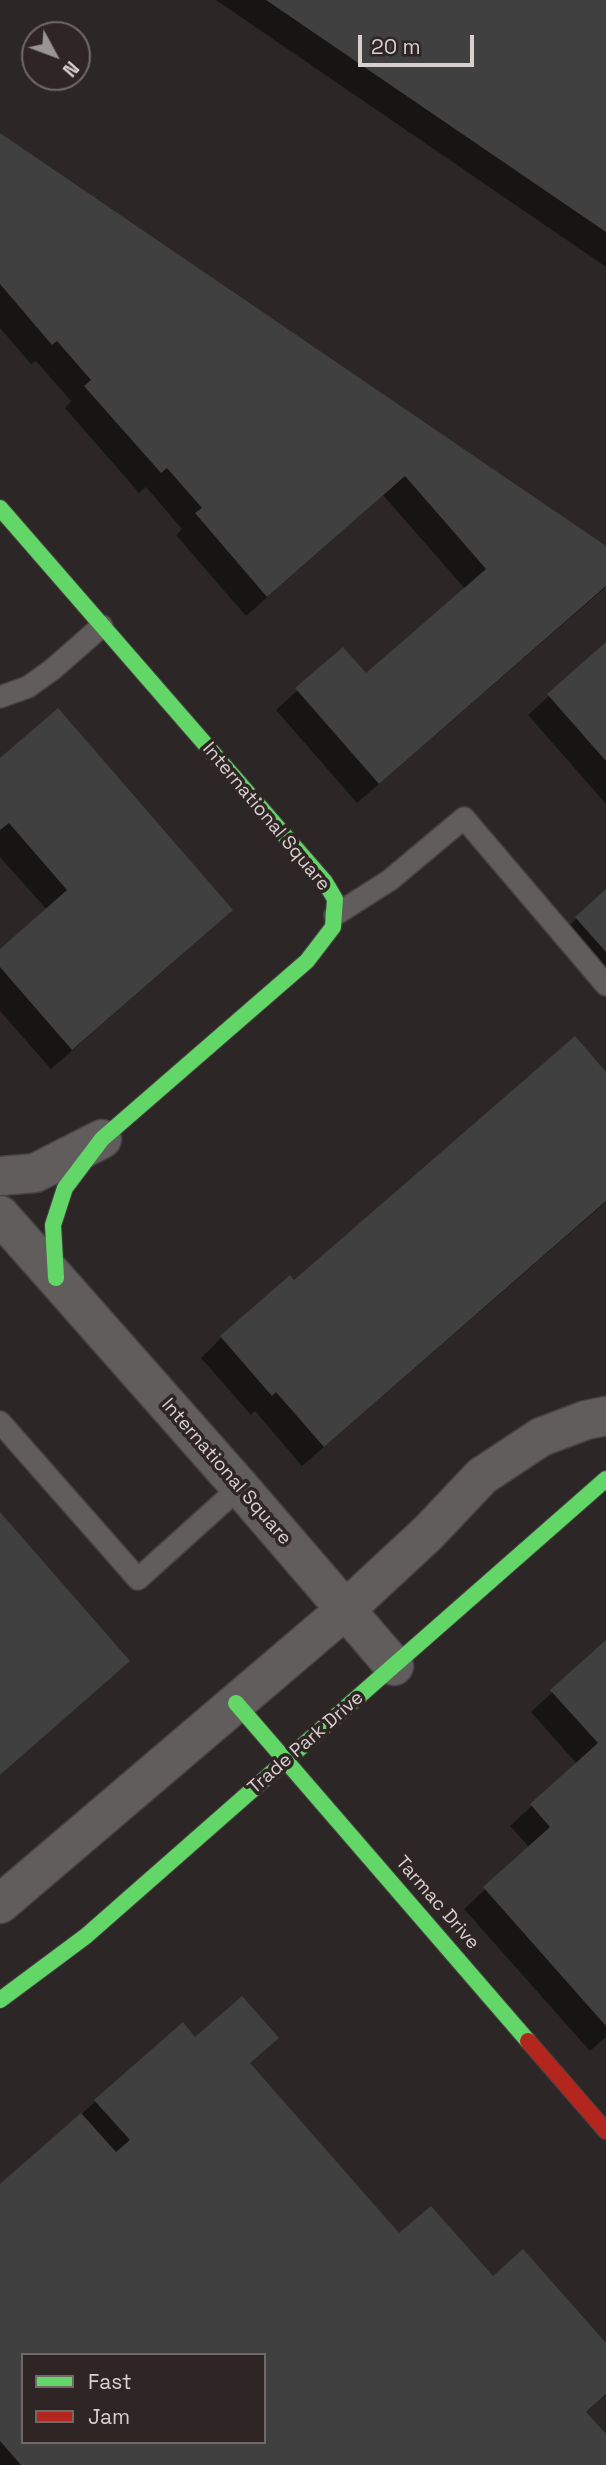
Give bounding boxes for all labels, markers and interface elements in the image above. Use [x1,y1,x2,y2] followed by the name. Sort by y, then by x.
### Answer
[21,21,91,91] north arrow
[361,21,476,65] scale bar
[371,33,421,60] text: 20 m
[57,56,84,82] text: N
[197,738,335,896] street label: International Square
[156,1394,296,1550] street label: International Square
[244,1687,368,1799] street label: Trade Park Drive
[390,1852,484,1954] street label: Tarmac Drive
[21,2353,266,2444] legend
[88,2368,132,2395] text: Fast
[88,2403,130,2430] text: Jam

